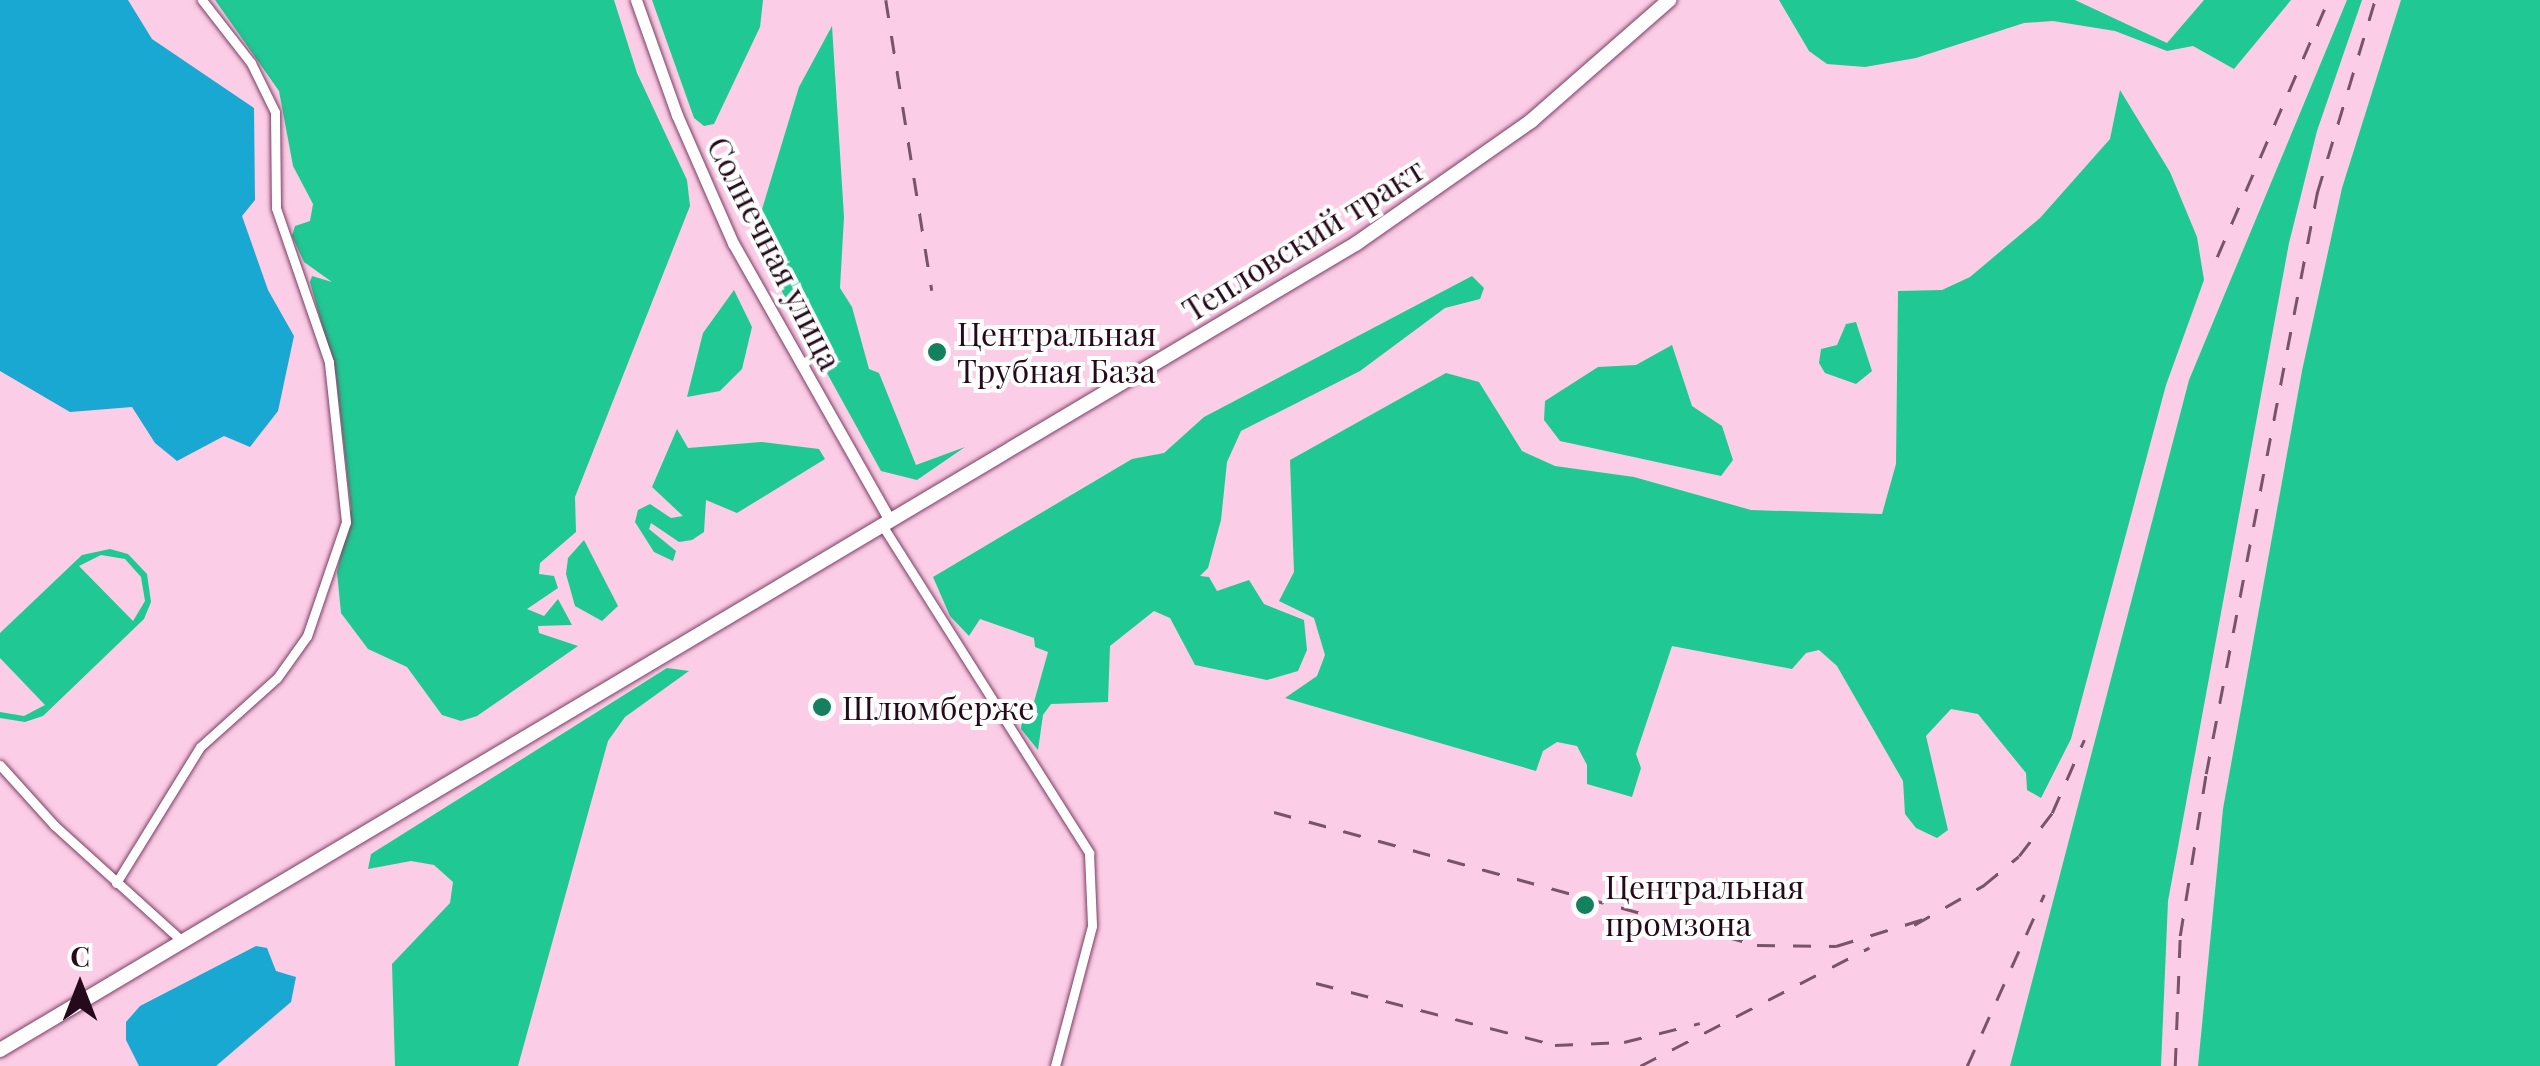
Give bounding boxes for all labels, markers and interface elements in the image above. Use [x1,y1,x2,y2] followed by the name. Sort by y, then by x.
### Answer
[700,130,850,376] street label: Солнечная улица
[1175,149,1431,329] street label: Тепловский тракт
[957,315,1156,390] place label: Центральная Трубная База
[926,341,948,363] marker: Центральная Трубная База
[842,688,1034,726] place label: Шлюмберже
[811,696,833,718] marker: Шлюмберже
[1605,868,1804,943] place label: Центральная промзона
[1574,894,1596,916] marker: Центральная промзона
[30,936,130,1036] north arrow
[70,937,90,974] text: С

